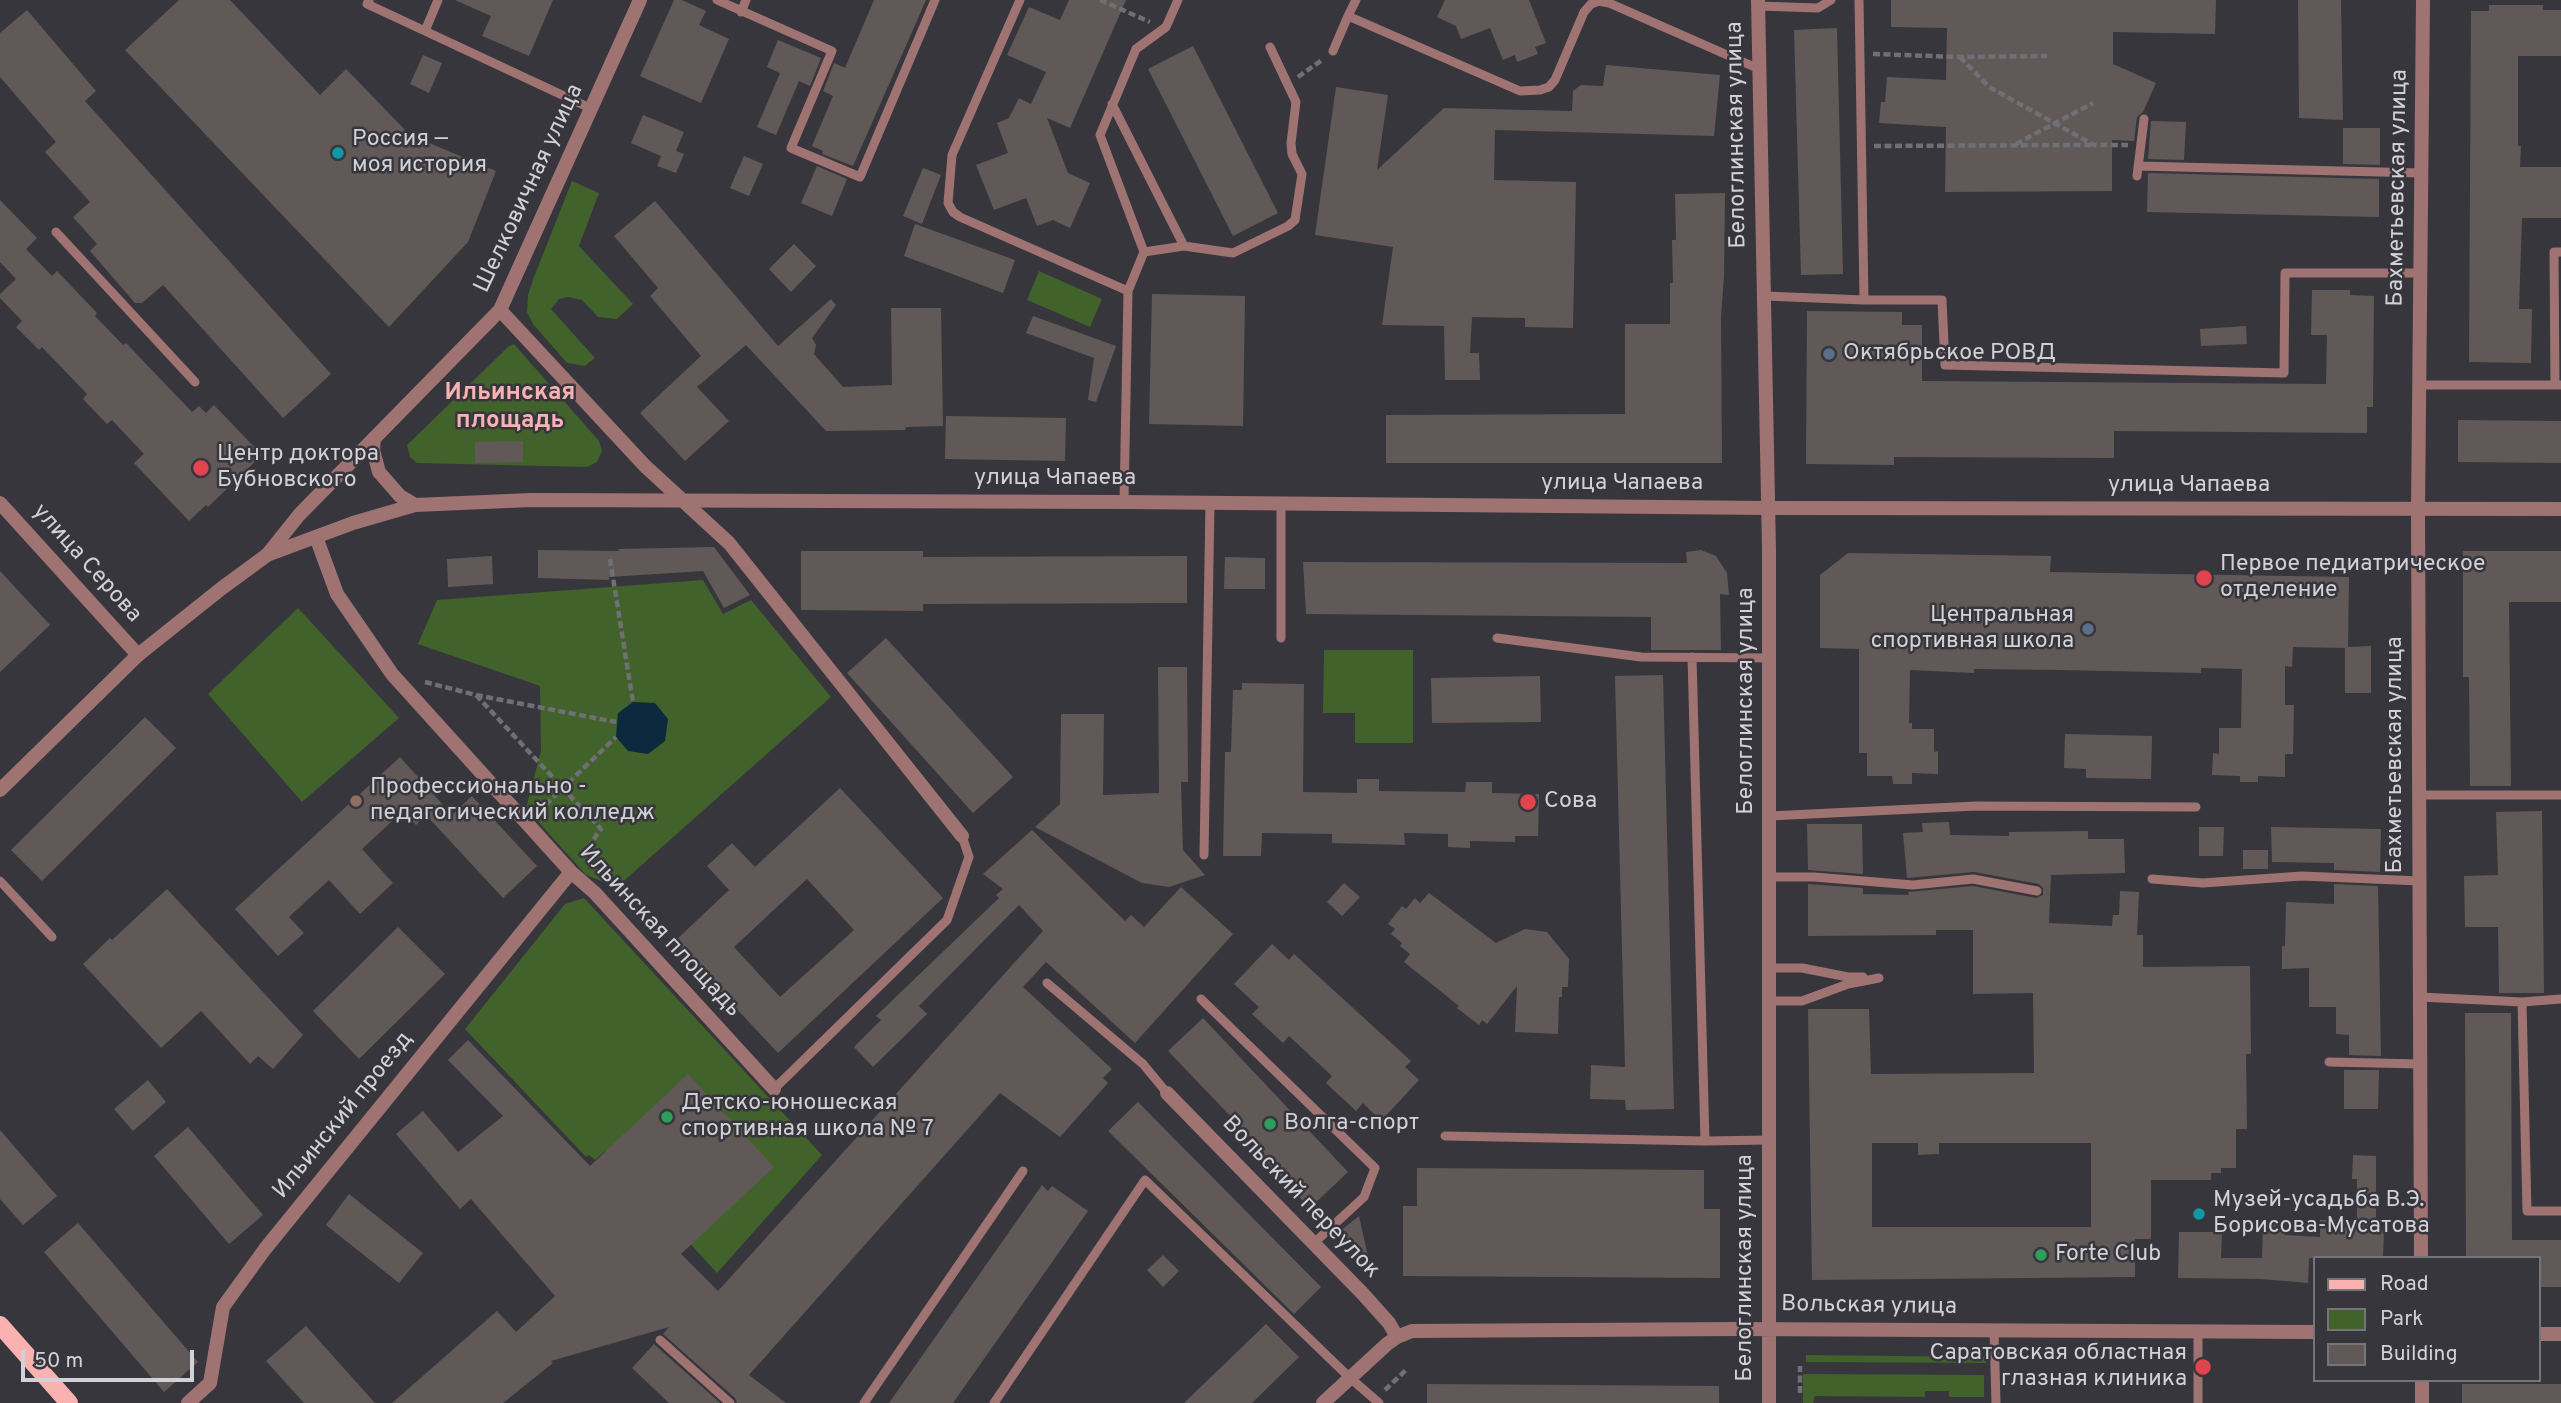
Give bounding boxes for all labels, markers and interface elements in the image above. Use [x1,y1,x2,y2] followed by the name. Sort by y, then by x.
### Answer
[1722,21,1754,249] street label: Белоглинская улица
[2383,69,2415,307] street label: Бахметьевская улица
[470,80,590,298] street label: Шелковичная улица
[352,126,487,180] place label: Россия — моя история
[330,145,346,161] marker: Россия — моя история
[1843,340,2056,368] place label: Октябрьское РОВД
[1821,346,1837,362] marker: Октябрьское РОВД
[445,380,575,436] district label: Ильинская площадь
[217,441,379,495] place label: Центр доктора Бубновского
[191,458,211,478] marker: Центр доктора Бубновского
[974,465,1136,493] street label: улица Чапаева
[1541,470,1703,498] street label: улица Чапаева
[2108,472,2270,500] street label: улица Чапаева
[25,499,147,629] street label: улица Серова
[2220,551,2485,605] place label: Первое педиатрическое отделение
[2194,568,2214,588] marker: Первое педиатрическое отделение
[1733,587,1761,815] street label: Белоглинская улица
[1871,602,2074,656] place label: Центральная спортивная школа
[2080,621,2096,637] marker: Центральная спортивная школа
[2382,636,2410,874] street label: Бахметьевская улица
[370,774,655,828] place label: Профессионально - педагогический колледж
[1544,788,1597,816] place label: Сова
[1518,792,1538,812] marker: Сова
[348,793,364,809] marker: Профессионально - педагогический колледж
[572,840,746,1024] street label: Ильинская площадь
[268,1027,420,1205] street label: Ильинский проезд
[681,1090,934,1144] place label: Детско-юношеская спортивная школа № 7
[659,1109,675,1125] marker: Детско-юношеская спортивная школа № 7
[1284,1110,1419,1138] place label: Волга-спорт
[1215,1111,1385,1285] street label: Вольский переулок
[1262,1116,1278,1132] marker: Волга-спорт
[1732,1154,1760,1382] street label: Белоглинская улица
[2213,1187,2430,1241] place label: Музей-усадьба В.Э. Борисова-Мусатова
[2191,1206,2207,1222] marker: Музей-усадьба В.Э. Борисова-Мусатова
[2055,1241,2161,1269] place label: Forte Club
[2033,1247,2049,1263] marker: Forte Club
[2312,1256,2540,1382] legend
[2380,1271,2429,1298] text: Road
[1781,1292,1957,1322] street label: Вольская улица
[2380,1306,2423,1333] text: Park
[24,1336,198,1380] scale bar
[1930,1340,2187,1394] place label: Саратовская областная глазная клиника
[2380,1341,2458,1368] text: Building
[34,1348,83,1375] text: 50 m
[2193,1357,2213,1377] marker: Саратовская областная глазная клиника

